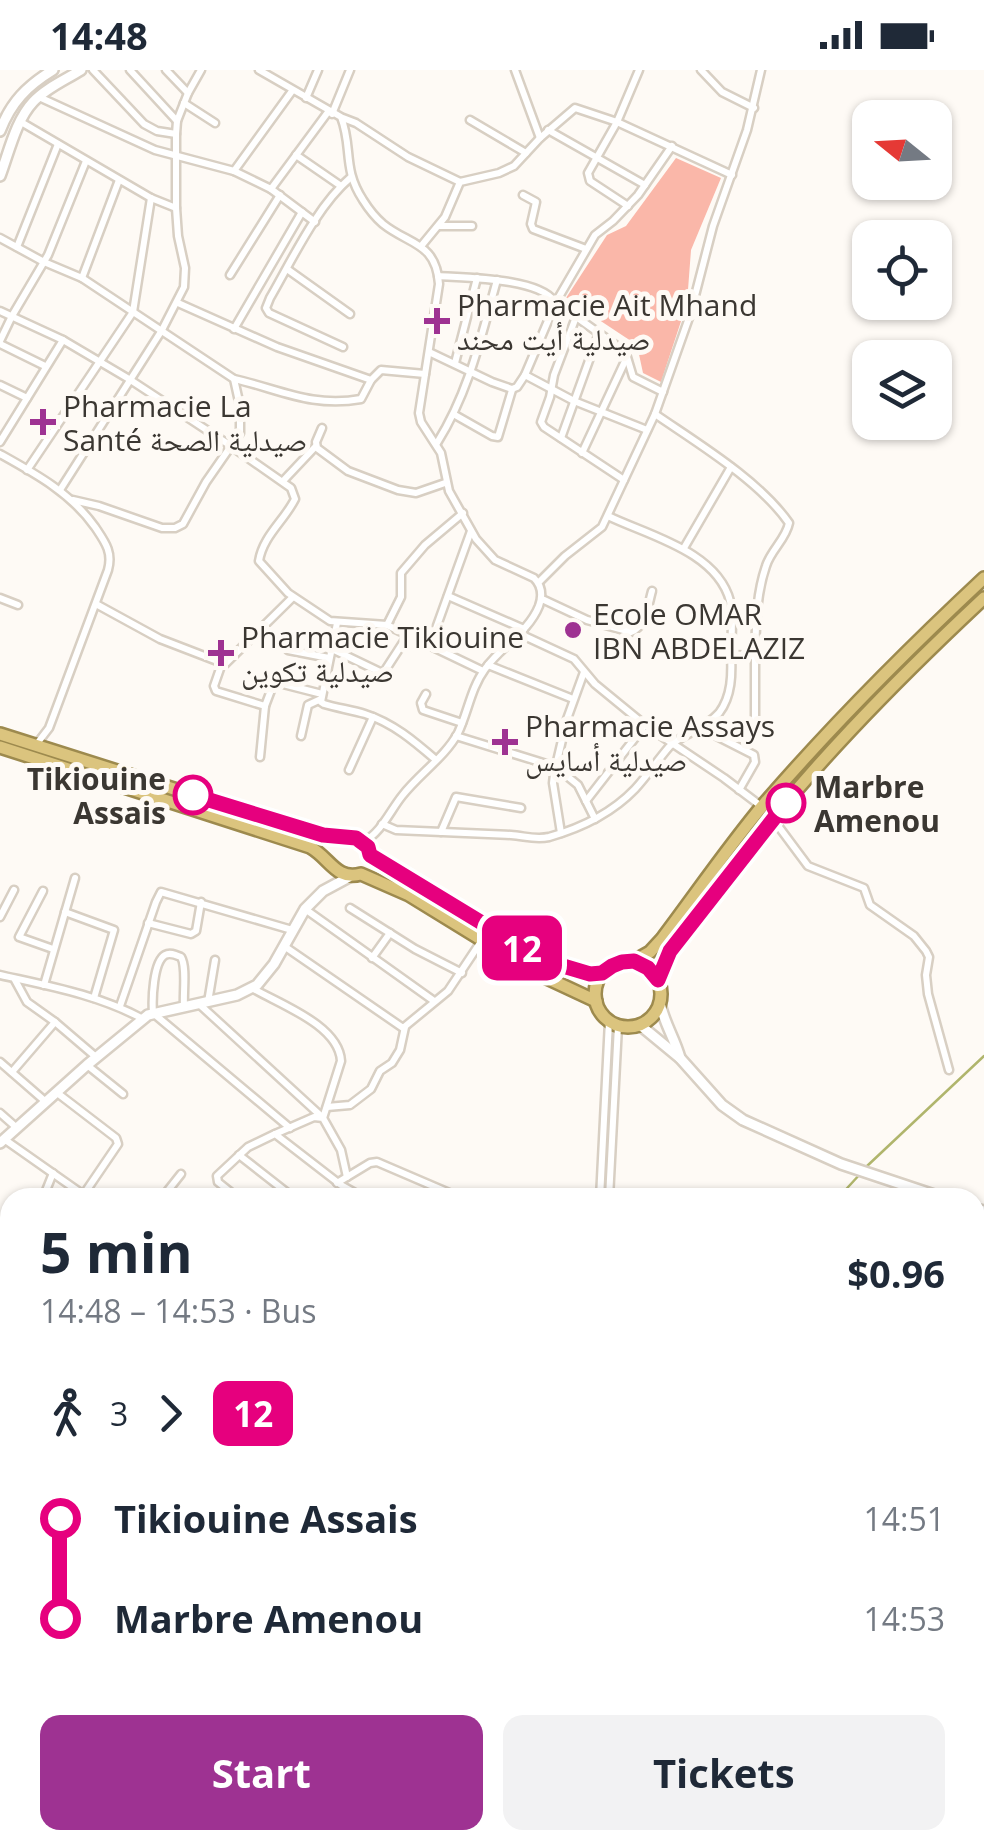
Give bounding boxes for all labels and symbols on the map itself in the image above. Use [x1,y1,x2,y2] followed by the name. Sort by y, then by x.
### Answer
[852,100,952,200] north arrow
[457,284,757,359] place label: Pharmacie Ait Mhand صيدلية أيت محند
[426,310,448,332] marker: Pharmacie Ait Mhand صيدلية أيت محند
[63,385,307,460] place label: Pharmacie La Santé صيدلية الصحة
[32,411,54,433] marker: Pharmacie La Santé صيدلية الصحة
[593,593,805,668] place label: Ecole OMAR IBN ABDELAZIZ
[241,616,524,691] place label: Pharmacie Tikiouine صيدلية تكوين
[562,619,584,641] marker: Ecole OMAR IBN ABDELAZIZ
[210,642,232,664] marker: Pharmacie Tikiouine صيدلية تكوين
[525,705,775,780] place label: Pharmacie Assays صيدلية أسايس
[494,731,516,753] marker: Pharmacie Assays صيدلية أسايس
[27,758,166,833] place label: Tikiouine Assais
[814,766,940,841] place label: Marbre Amenou
[174,776,212,814] marker: Tikiouine Assais
[767,784,805,822] marker: Marbre Amenou
[477,916,567,980] line badge: 12

